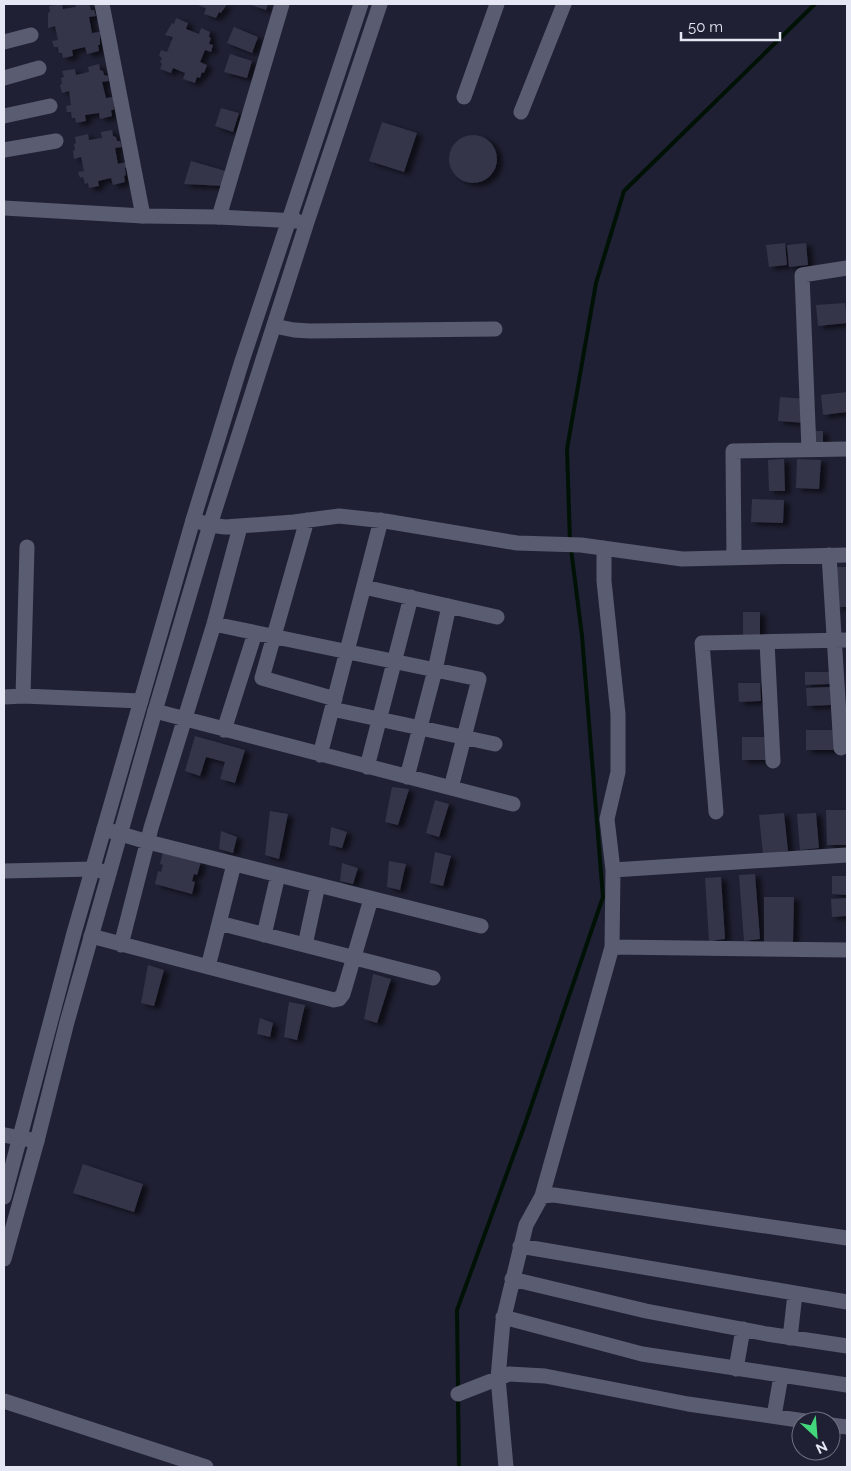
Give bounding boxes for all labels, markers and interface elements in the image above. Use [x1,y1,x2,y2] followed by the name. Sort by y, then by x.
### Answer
[681,10,780,42] scale bar
[688,18,723,36] text: 50 m
[791,1411,841,1461] north arrow
[813,1438,830,1457] text: N

